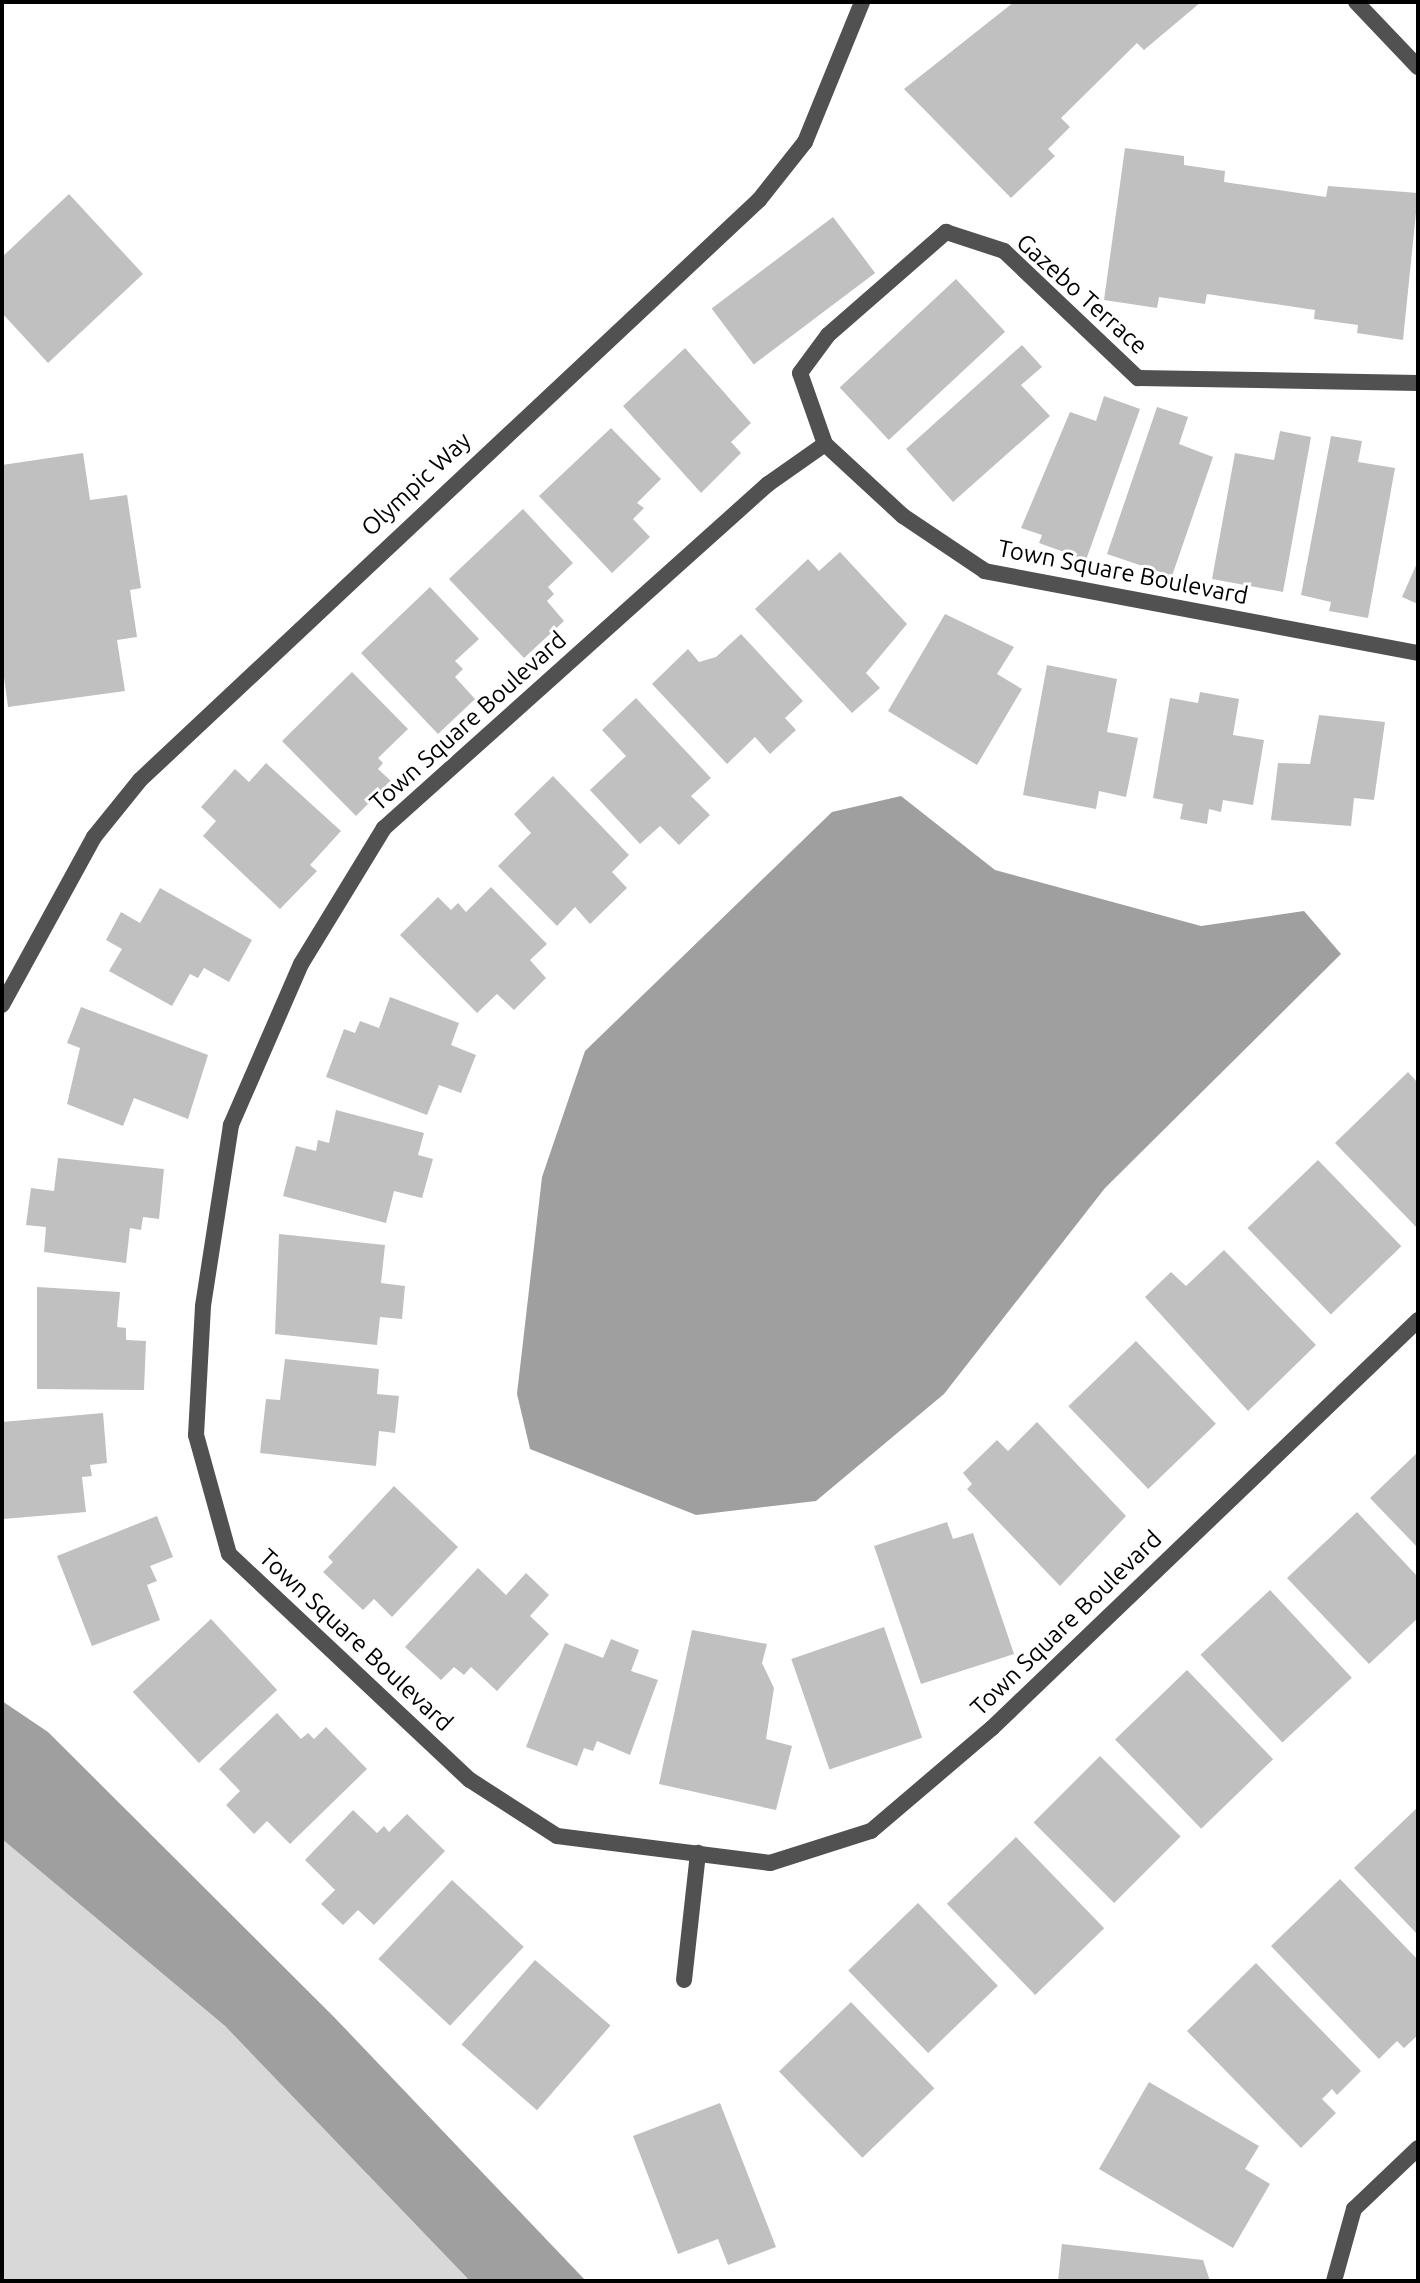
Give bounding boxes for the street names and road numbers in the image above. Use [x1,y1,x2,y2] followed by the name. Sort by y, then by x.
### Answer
[1011,228,1153,360] street label: Gazebo Terrace
[355,426,477,542] street label: Olympic Way
[996,534,1250,610] street label: Town Square Boulevard
[364,625,572,817] street label: Town Square Boulevard
[965,1524,1167,1722] street label: Town Square Boulevard
[253,1543,459,1737] street label: Town Square Boulevard

